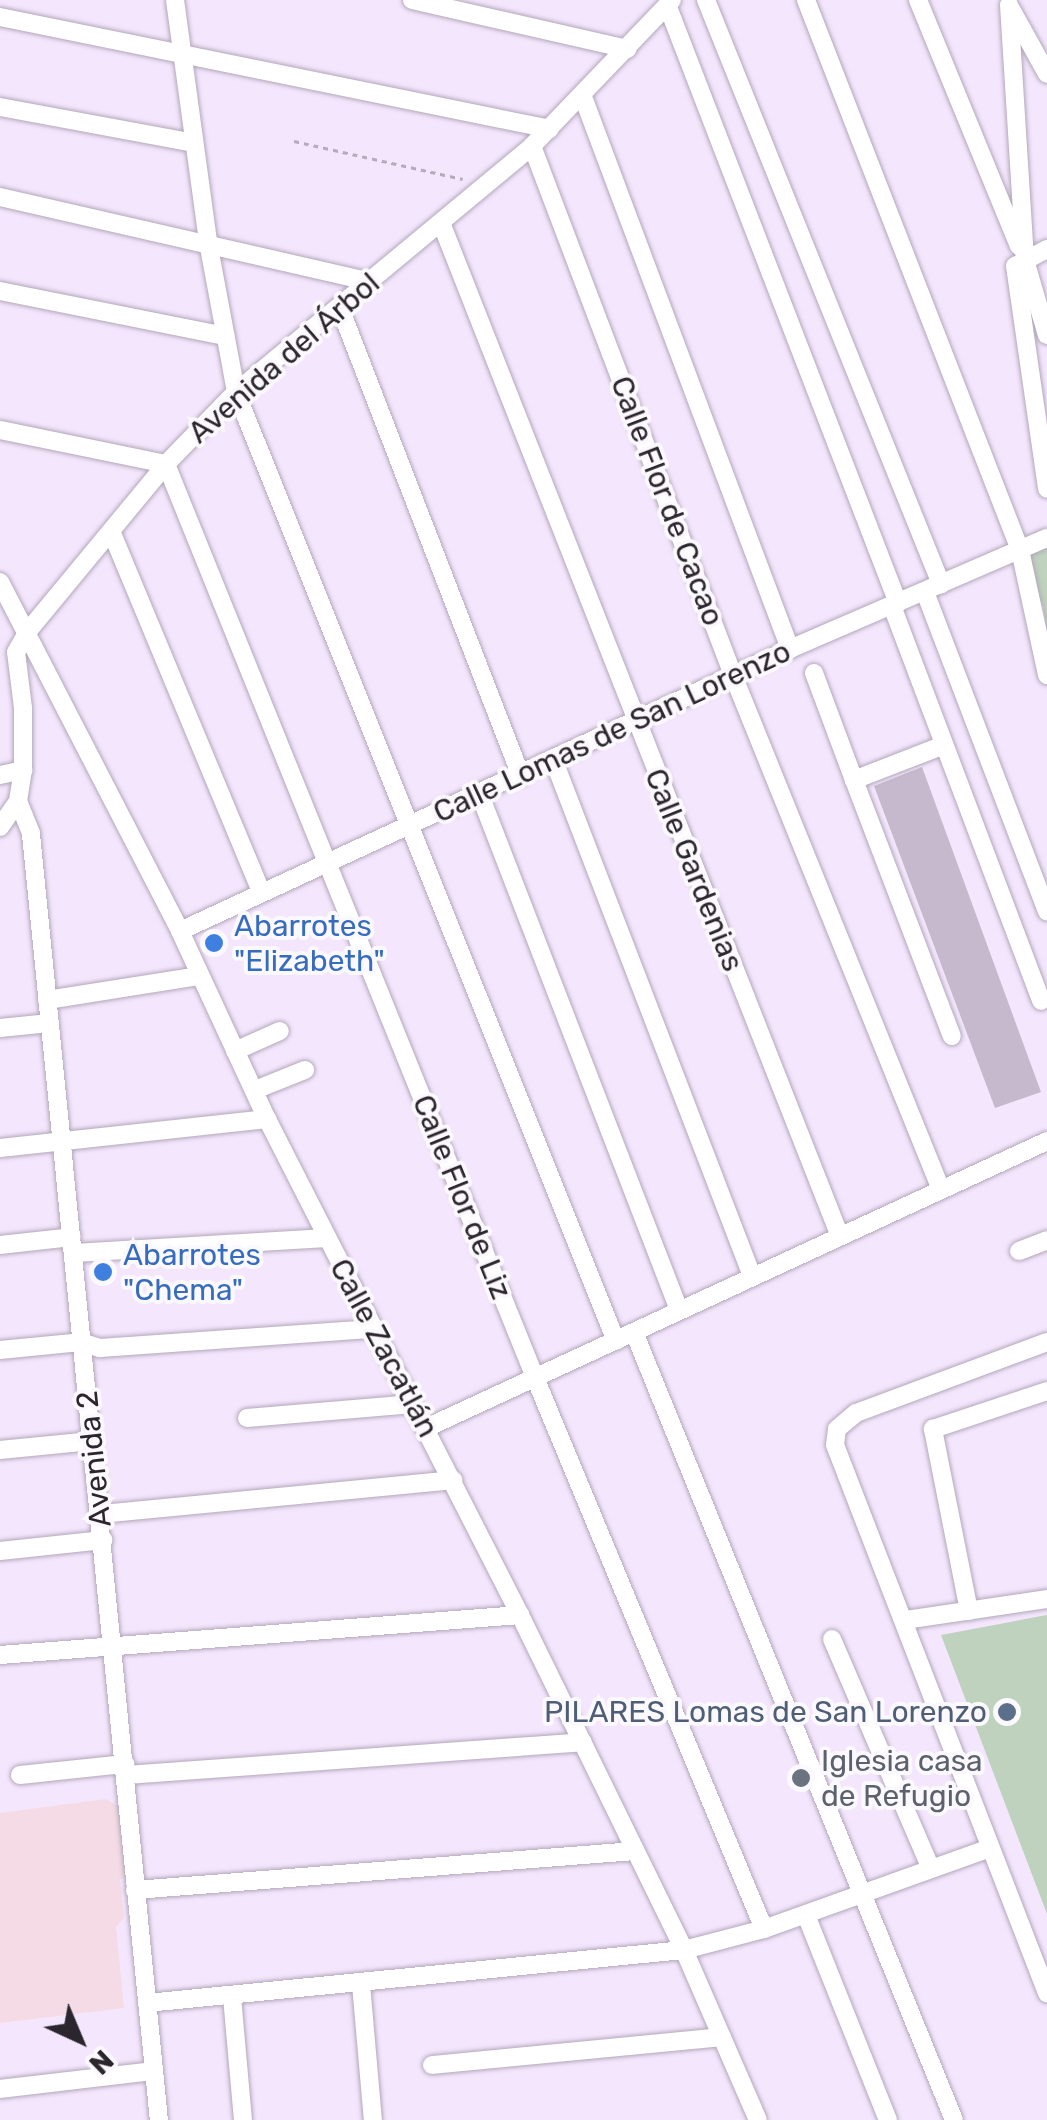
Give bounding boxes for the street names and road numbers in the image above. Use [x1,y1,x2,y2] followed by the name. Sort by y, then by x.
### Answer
[181,265,387,451] street label: Avenida del Árbol
[603,371,731,631] street label: Calle Flor de Cacao
[428,633,796,831] street label: Calle Lomas de San Lorenzo
[637,763,751,977] street label: Calle Gardenias
[405,1089,519,1305] street label: Calle Flor de Liz
[322,1253,446,1443] street label: Calle Zacatlán
[69,1389,119,1529] street label: Avenida 2

